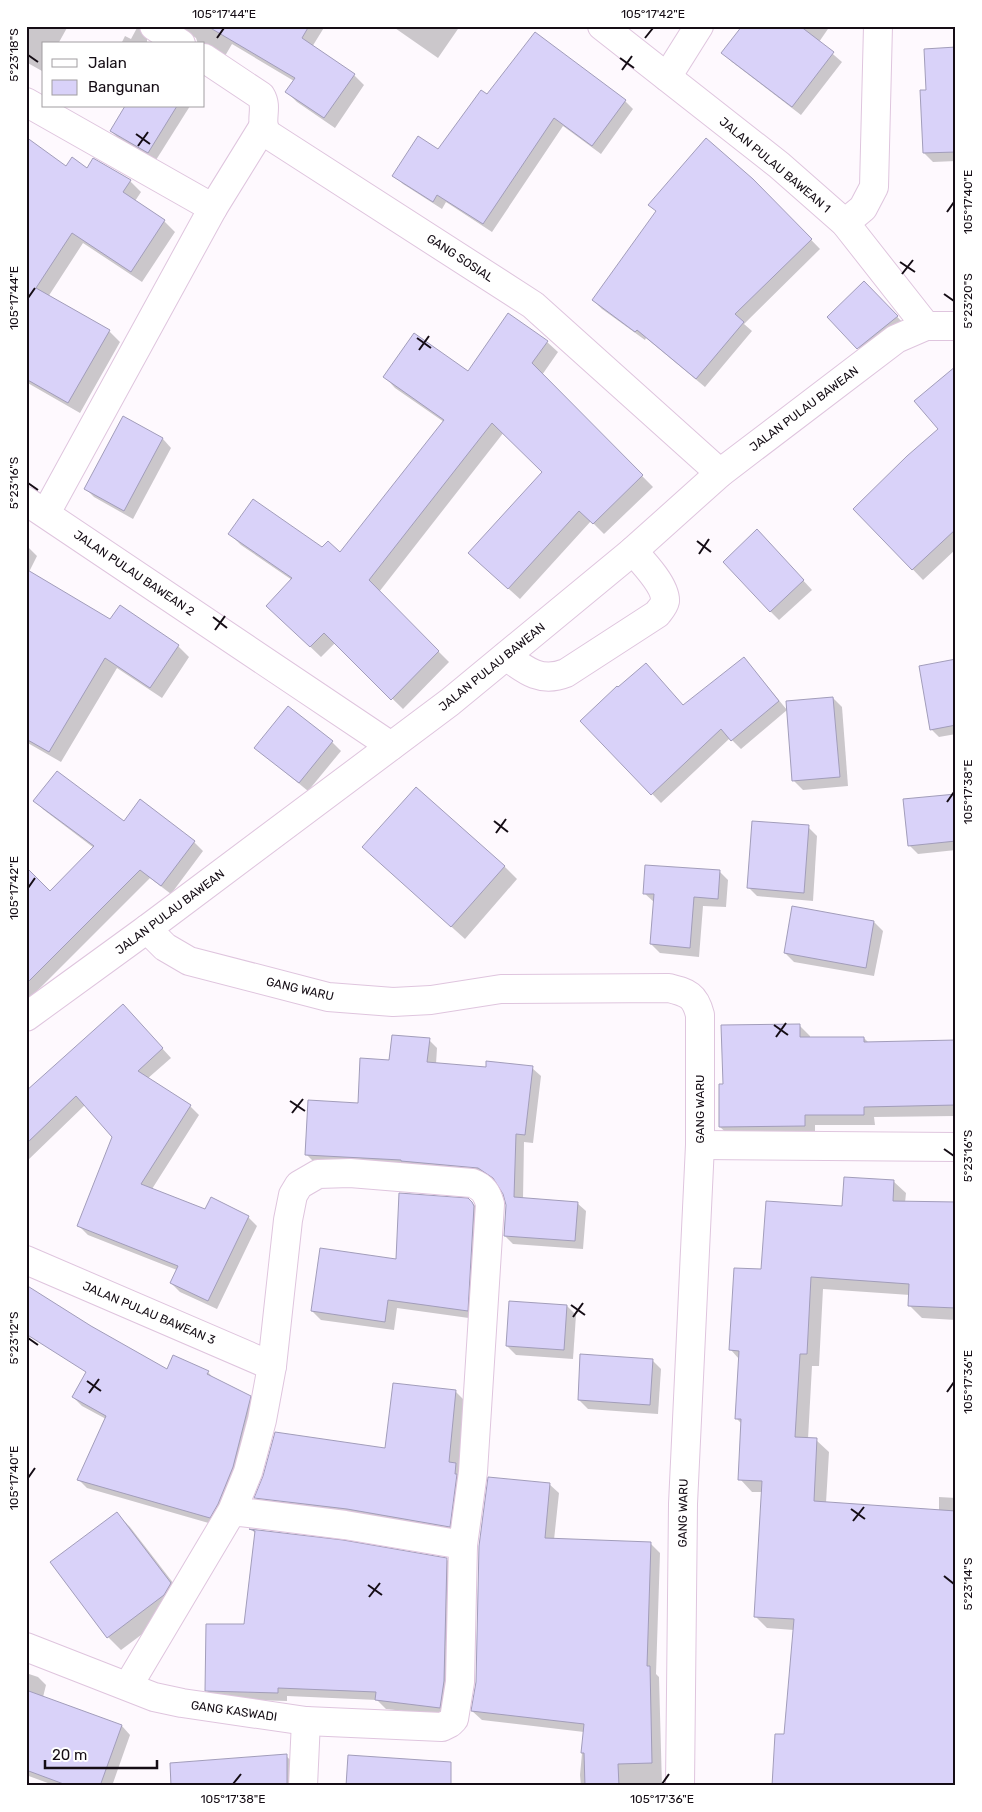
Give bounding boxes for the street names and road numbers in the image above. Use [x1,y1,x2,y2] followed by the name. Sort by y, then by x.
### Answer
[717,114,833,216] street label: JALAN PULAU BAWEAN 1
[424,231,496,285] street label: GANG SOSIAL
[747,364,861,454] street label: JALAN PULAU BAWEAN
[71,527,197,619] street label: JALAN PULAU BAWEAN 2
[436,620,548,714] street label: JALAN PULAU BAWEAN
[113,867,227,957] street label: JALAN PULAU BAWEAN
[265,974,335,1004] street label: GANG WARU
[693,1075,707,1143] street label: GANG WARU
[81,1279,217,1347] street label: JALAN PULAU BAWEAN 3
[675,1478,691,1548] street label: GANG WARU
[190,1698,278,1724] street label: GANG KASWADI

